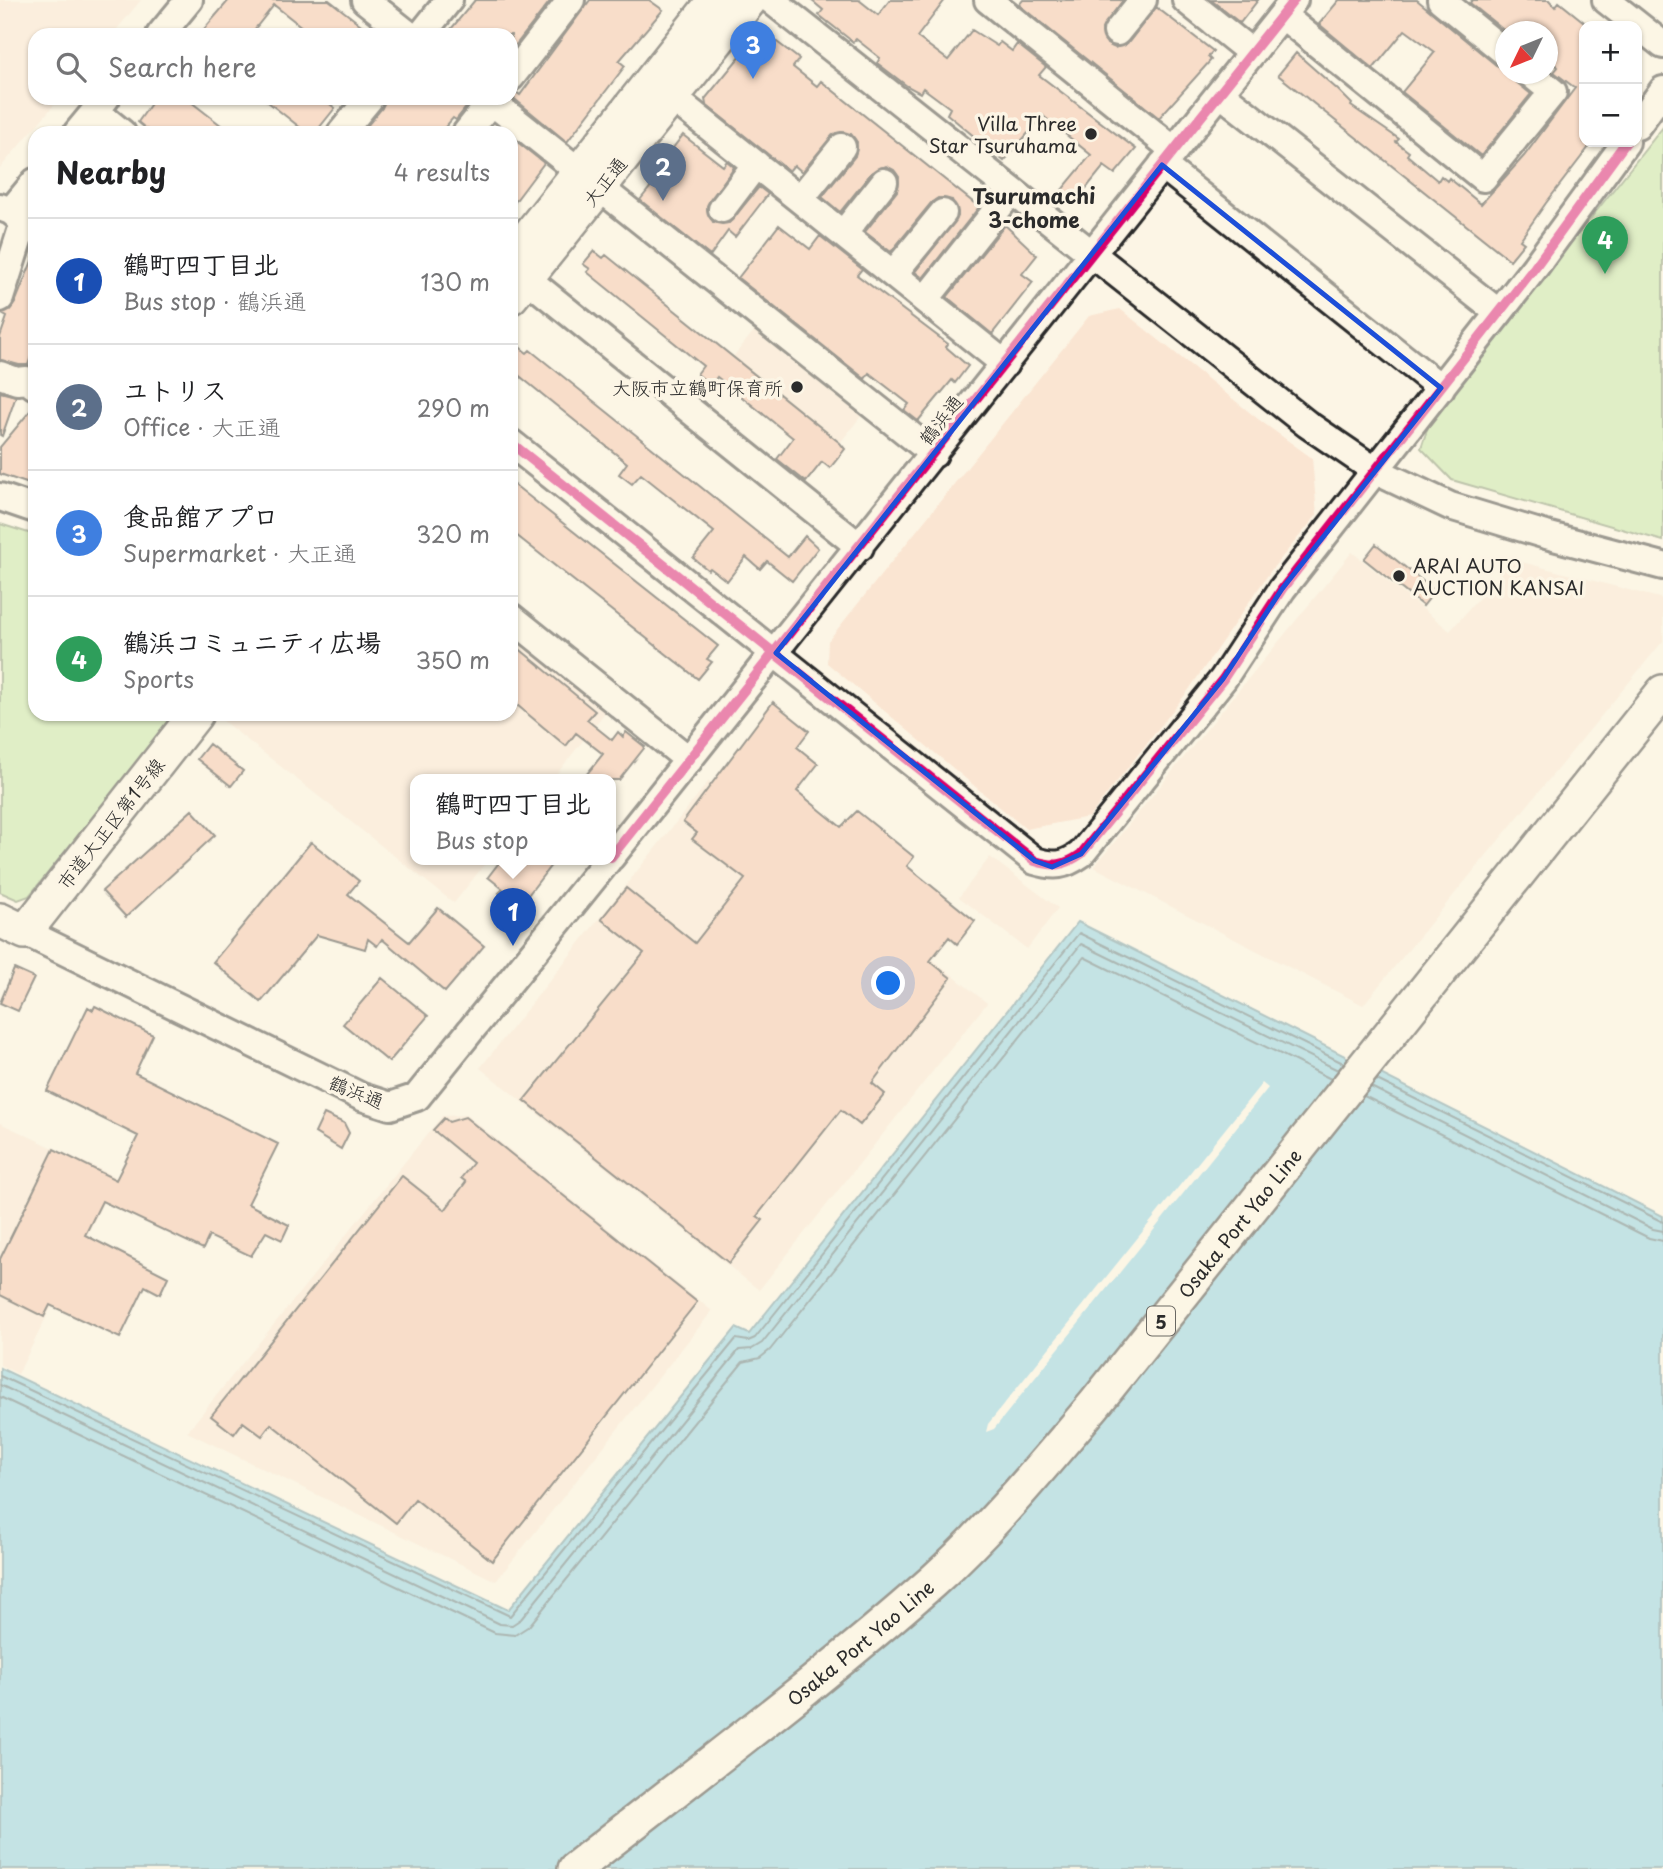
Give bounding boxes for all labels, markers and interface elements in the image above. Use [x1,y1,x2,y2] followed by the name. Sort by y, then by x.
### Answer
[730,21,776,79] pin: 3
[1495,21,1558,84] north arrow
[1579,21,1642,147] map controls
[1579,21,1642,84] button: +
[28,28,518,105] search box
[108,47,257,86] text: Search here
[52,48,90,86] icon: search
[1579,84,1642,147] button: −
[928,109,1077,159] place label: Villa Three Star Tsuruhama
[1083,126,1099,142] marker: Villa Three Star Tsuruhama
[640,143,686,201] pin: 2
[56,149,166,194] text: Nearby
[575,150,633,212] street label: 大正通
[394,154,490,189] text: 4 results
[972,179,1096,235] district label: Tsurumachi 3-chome
[1582,216,1628,274] pin: 4
[123,244,279,283] text: 鶴町四丁目北
[74,264,85,299] text: 1
[420,264,490,299] text: 130 m
[123,283,306,318] text: Bus stop · 鶴浜通
[123,370,227,409] text: ユトリス
[612,373,783,401] place label: 大阪市立鶴町保育所
[789,379,805,395] marker: 大阪市立鶴町保育所
[911,388,969,450] street label: 鶴浜通
[71,390,87,425] text: 2
[417,390,490,425] text: 290 m
[123,409,281,444] text: Office · 大正通
[123,496,279,535] text: 食品館アプロ
[71,516,87,551] text: 3
[416,516,490,551] text: 320 m
[123,535,356,570] text: Supermarket · 大正通
[1413,551,1584,601] place label: ARAI AUTO AUCTION KANSAI
[1391,568,1407,584] marker: ARAI AUTO AUCTION KANSAI
[123,622,381,661] text: 鶴浜コミュニティ広場
[71,642,87,677] text: 4
[415,642,490,677] text: 350 m
[123,661,194,696] text: Sports
[50,751,170,895] street label: 市道大正区第1号線
[410,774,616,865] popup
[435,783,591,822] text: 鶴町四丁目北
[435,822,529,857] text: Bus stop
[490,888,536,946] pin: 1
[871,966,905,1000] your location
[325,1067,389,1115] street label: 鶴浜通
[1171,1142,1307,1304] street label: Osaka Port Yao Line
[1147,1306,1175,1336] road number: 5
[780,1573,940,1712] street label: Osaka Port Yao Line

